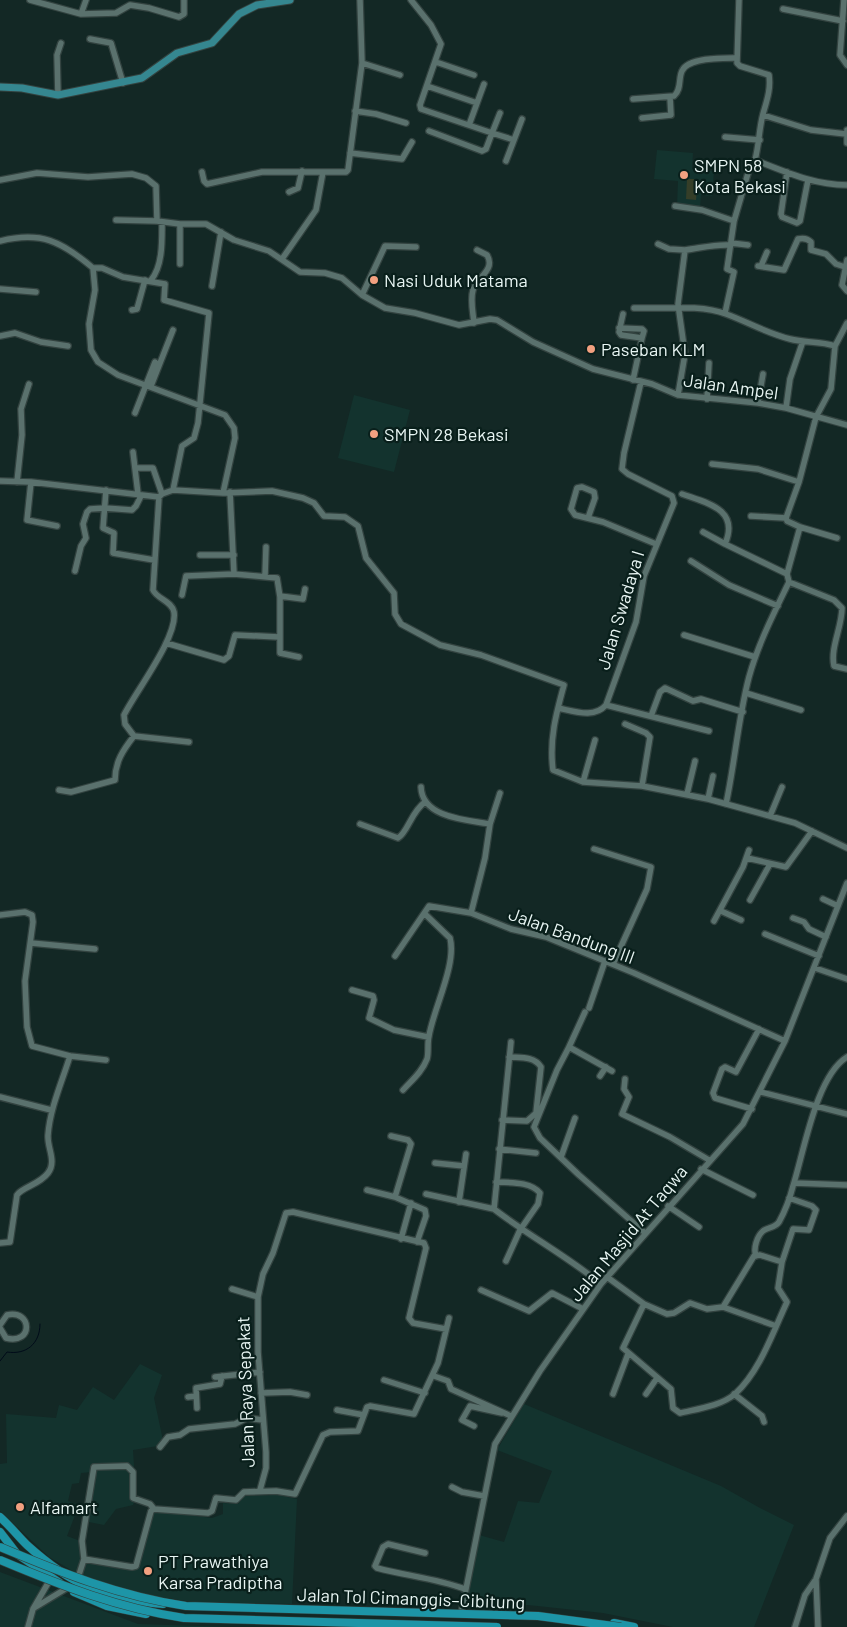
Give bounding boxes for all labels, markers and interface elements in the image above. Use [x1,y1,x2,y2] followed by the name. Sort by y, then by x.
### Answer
[694,154,786,197] place label: SMPN 58 Kota Bekasi
[678,169,690,181] marker: SMPN 58 Kota Bekasi
[384,269,528,291] place label: Nasi Uduk Matama
[368,274,380,286] marker: Nasi Uduk Matama
[601,338,705,360] place label: Paseban KLM
[585,343,597,355] marker: Paseban KLM
[682,368,780,404] street label: Jalan Ampel
[384,423,509,445] place label: SMPN 28 Bekasi
[368,428,380,440] marker: SMPN 28 Bekasi
[591,548,649,672] street label: Jalan Swadaya I
[506,902,638,968] street label: Jalan Bandung III
[565,1160,691,1306] street label: Jalan Masjid At Taqwa
[231,1316,259,1468] street label: Jalan Raya Sepakat
[30,1496,98,1518] place label: Alfamart
[14,1501,26,1513] marker: Alfamart
[158,1550,282,1593] place label: PT Prawathiya Karsa Pradiptha
[142,1565,154,1577] marker: PT Prawathiya Karsa Pradiptha
[297,1583,525,1613] street label: Jalan Tol Cimanggis–Cibitung

